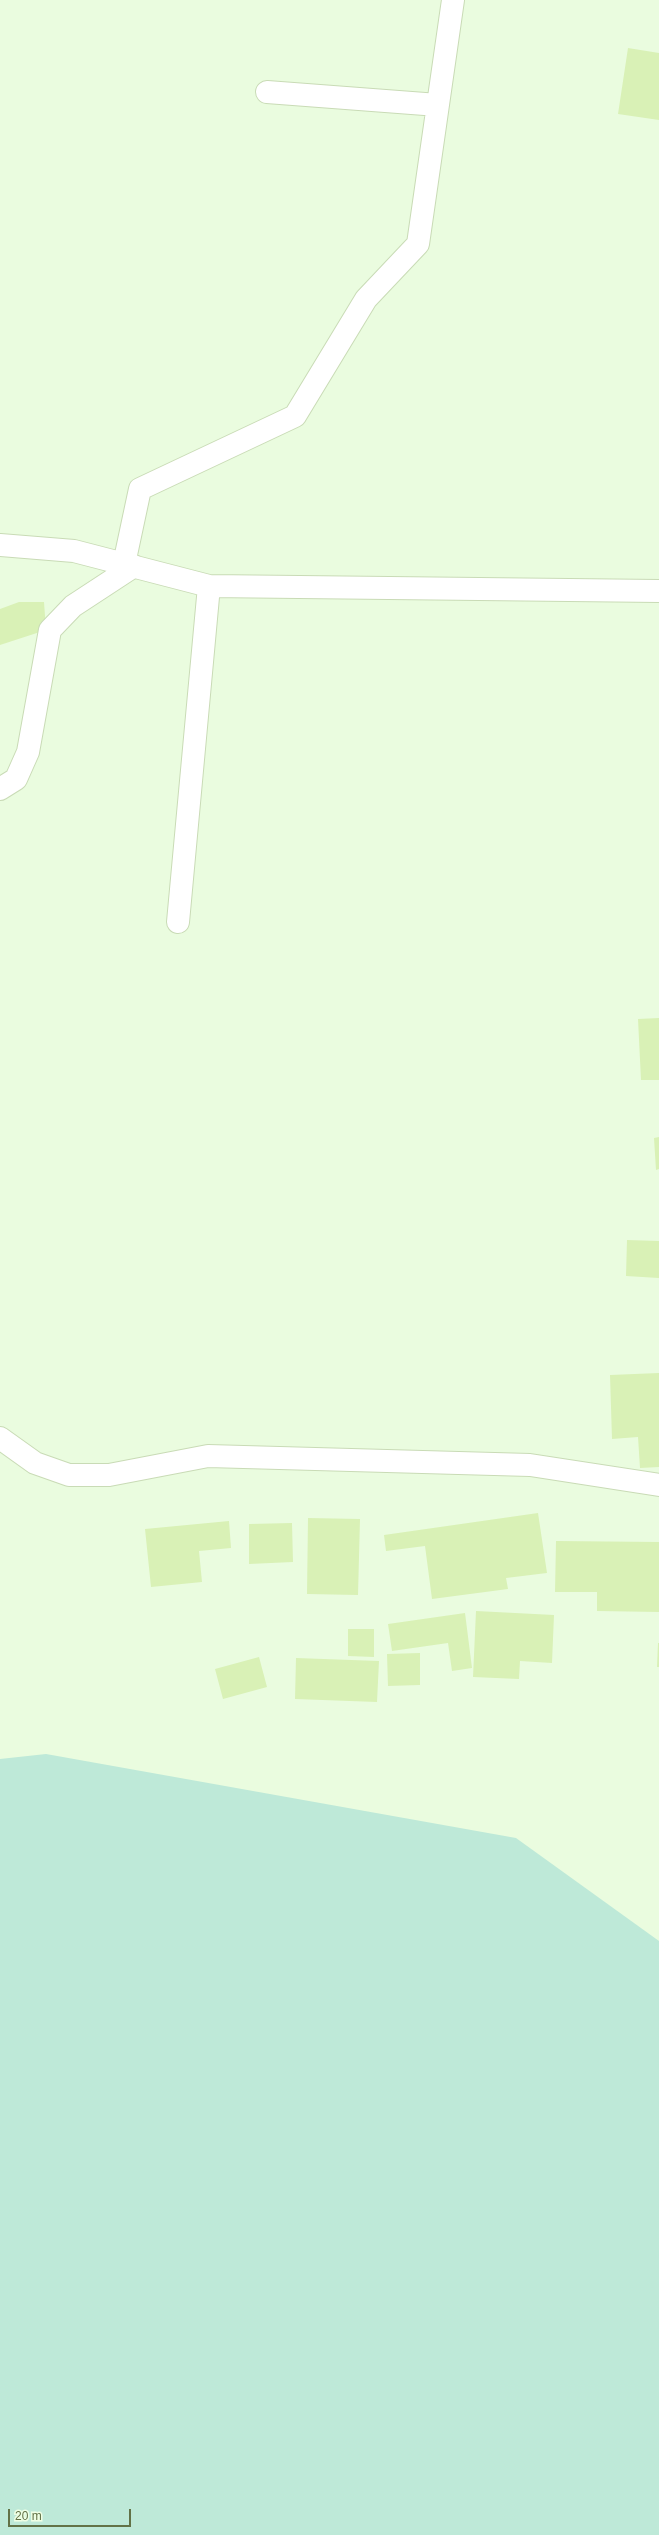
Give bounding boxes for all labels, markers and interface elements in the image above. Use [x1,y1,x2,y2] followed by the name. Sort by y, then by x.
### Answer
[10,2501,133,2527] scale bar
[15,2509,42,2523] text: 20 m

